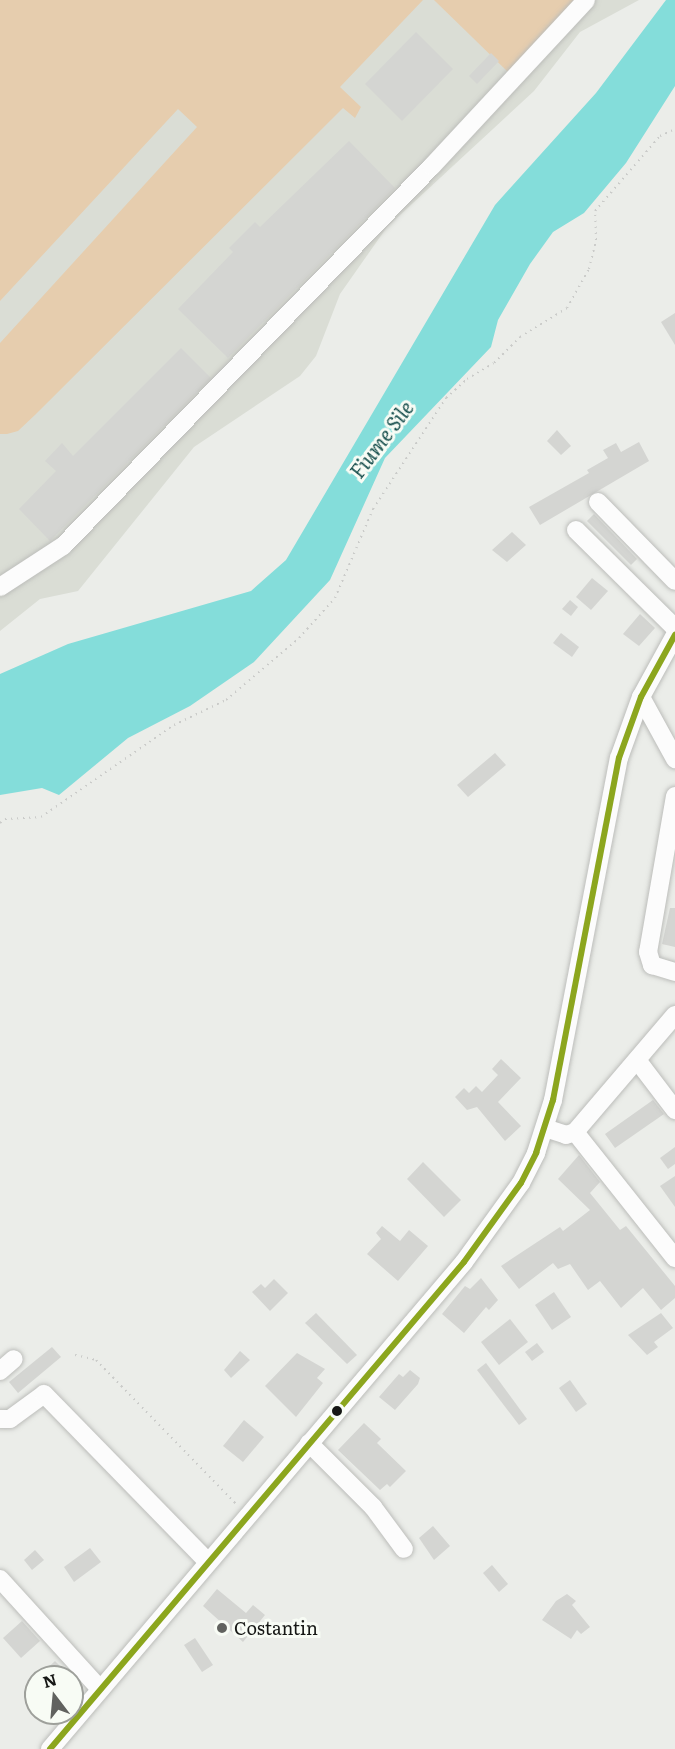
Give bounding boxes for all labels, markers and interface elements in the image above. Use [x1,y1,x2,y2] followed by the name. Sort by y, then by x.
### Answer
[344,396,418,482] water label: Fiume Sile
[331,1405,343,1417] unlabelled marker
[234,1617,318,1639] place label: Costantin
[215,1621,229,1635] marker: Costantin
[24,1665,84,1725] north arrow
[40,1666,59,1693] text: N

